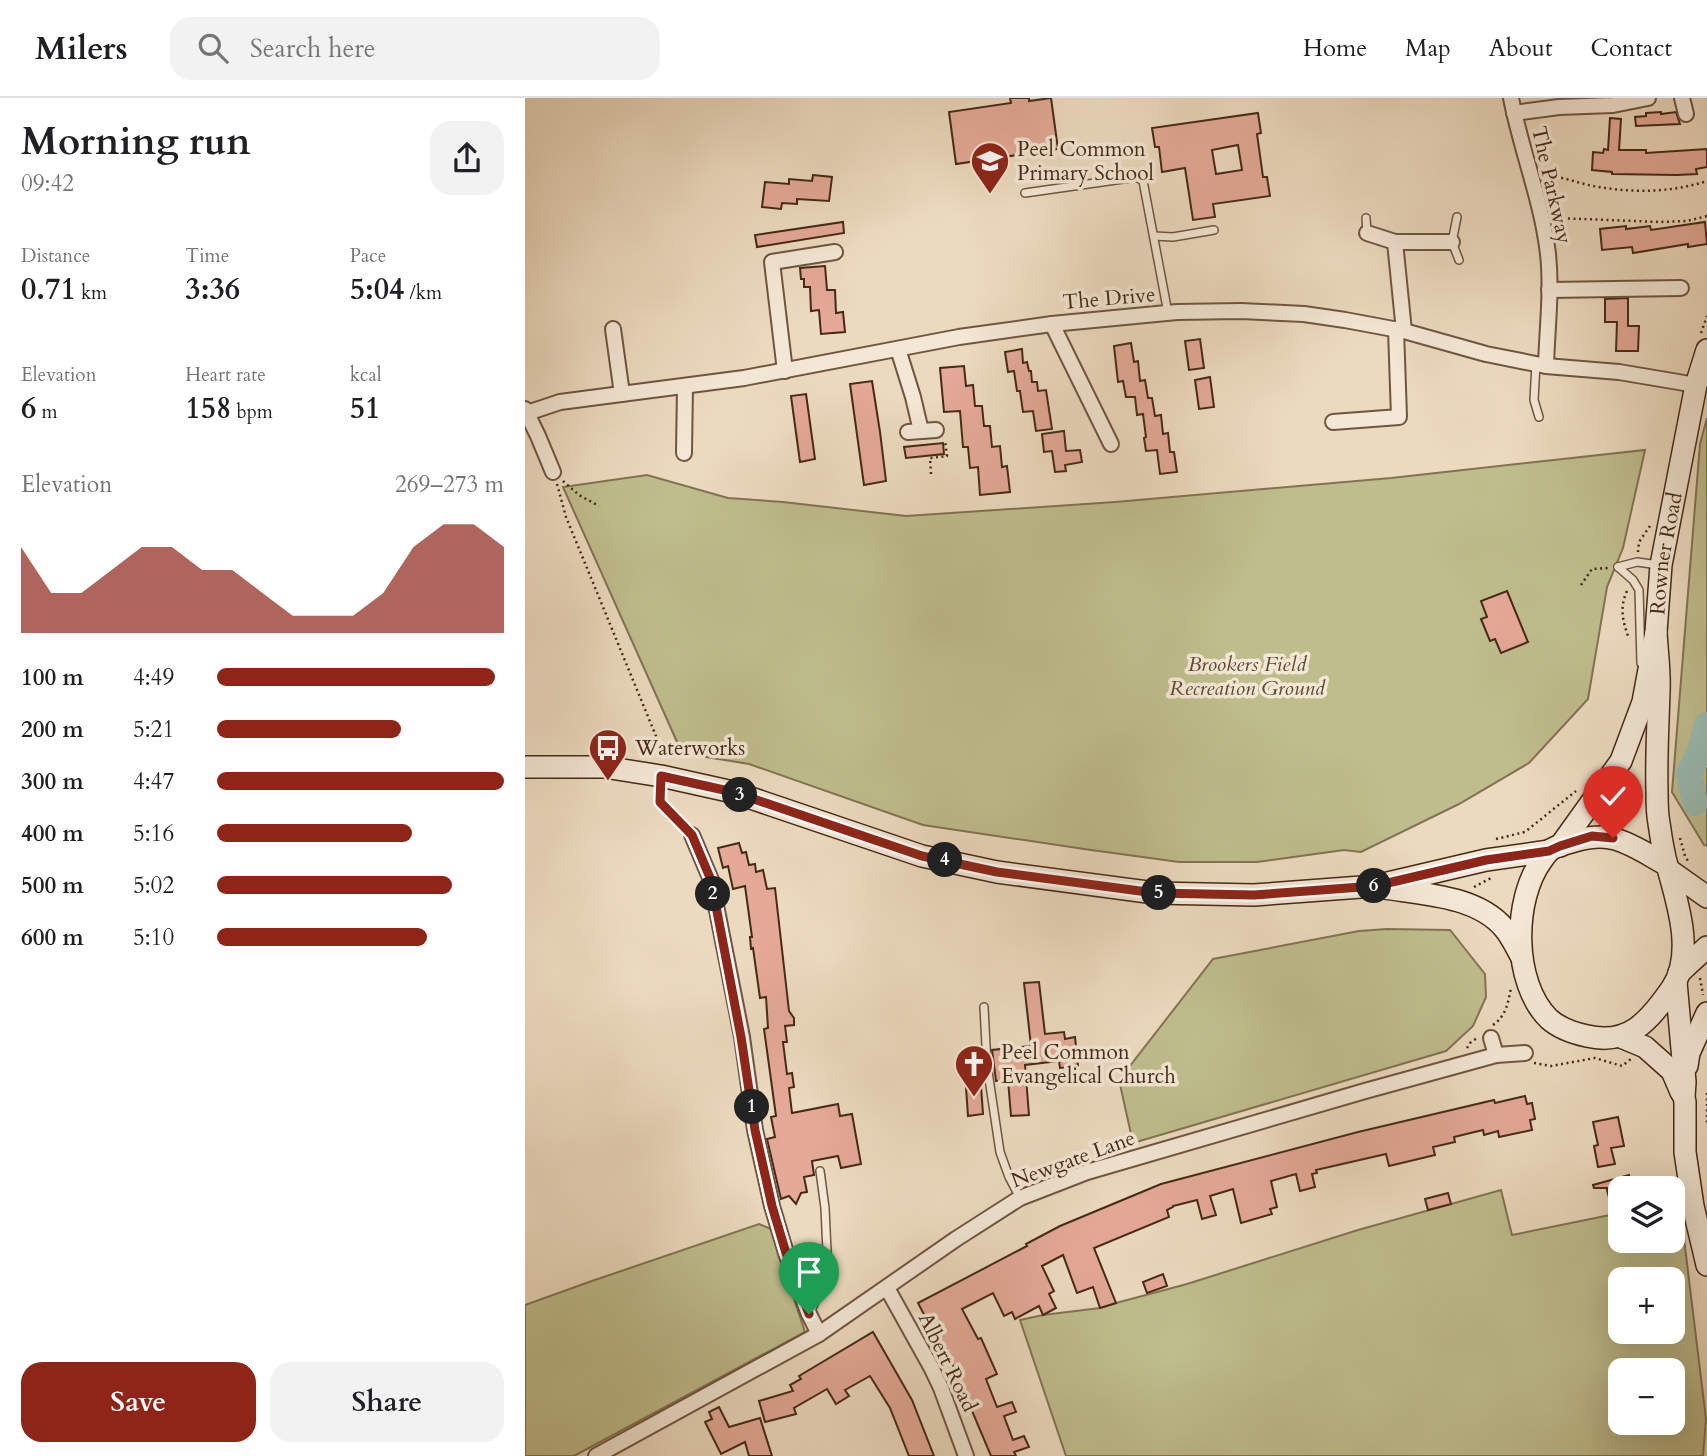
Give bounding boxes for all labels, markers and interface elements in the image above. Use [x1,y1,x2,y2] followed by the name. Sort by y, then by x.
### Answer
[170,17,660,80] search box
[35,26,128,71] text: Milers
[194,29,232,67] icon: search
[250,31,376,66] text: Search here
[1303,32,1367,65] text: Home
[1405,32,1451,65] text: Map
[1489,32,1553,65] text: About
[1591,32,1672,65] text: Contact
[21,116,251,168] text: Morning run
[430,121,504,195] button: share
[1524,124,1579,247] street label: The Parkway
[1017,135,1154,188] place label: Peel Common Primary School
[969,140,1011,195] school or university icon: Peel Common Primary School
[21,168,74,199] text: 09:42
[21,243,90,269] text: Distance
[185,243,229,269] text: Time
[350,243,386,269] text: Pace
[21,269,76,310] text: 0.71
[185,269,240,310] text: 3:36
[350,269,404,310] text: 5:04
[76,280,107,306] text: km
[404,280,442,306] text: /km
[1062,280,1157,317] street label: The Drive
[21,362,96,388] text: Elevation
[185,362,266,388] text: Heart rate
[350,362,382,388] text: kcal
[21,388,36,429] text: 6
[185,388,231,429] text: 158
[350,388,380,429] text: 51
[36,399,58,425] text: m
[231,399,273,425] text: bpm
[21,469,112,500] text: Elevation
[395,469,504,500] text: 269–273 m
[1643,490,1690,616] street label: Rowner Road
[1169,650,1326,703] park label: Brookers Field Recreation Ground
[21,662,84,693] text: 100 m
[133,662,174,693] text: 4:49
[21,714,84,745] text: 200 m
[133,714,174,745] text: 5:21
[587,727,629,782] bus stop icon: Waterworks
[634,734,745,763] place label: Waterworks
[21,766,84,797] text: 300 m
[133,766,174,797] text: 4:47
[1583,766,1643,838] pin
[1594,777,1632,815] icon: check
[723,778,757,812] pin: 3
[735,781,744,807] text: 3
[21,818,84,849] text: 400 m
[133,818,174,849] text: 5:16
[927,842,963,878] pin: 4
[940,846,949,872] text: 4
[1357,868,1391,904] pin: 6
[21,870,84,901] text: 500 m
[133,870,174,901] text: 5:02
[1369,872,1378,898] text: 6
[695,876,731,912] pin: 2
[1141,876,1177,910] pin: 5
[1154,879,1163,905] text: 5
[708,880,717,906] text: 2
[21,922,84,953] text: 600 m
[133,922,174,953] text: 5:10
[1001,1038,1176,1091] place label: Peel Common Evangelical Church
[953,1043,995,1098] church icon: Peel Common Evangelical Church
[735,1090,769,1124] pin: 1
[747,1093,756,1119] text: 1
[1007,1124,1139,1195] street label: Newgate Lane
[1608,1176,1685,1435] map controls
[1608,1176,1685,1253] button: layers
[779,1242,839,1314] pin
[790,1253,828,1291] icon: arrive
[1608,1267,1685,1344] button: +
[911,1308,984,1417] street label: Albert Road
[1608,1358,1685,1435] button: −
[21,1362,256,1442] button: Save
[270,1362,504,1442] button: Share

